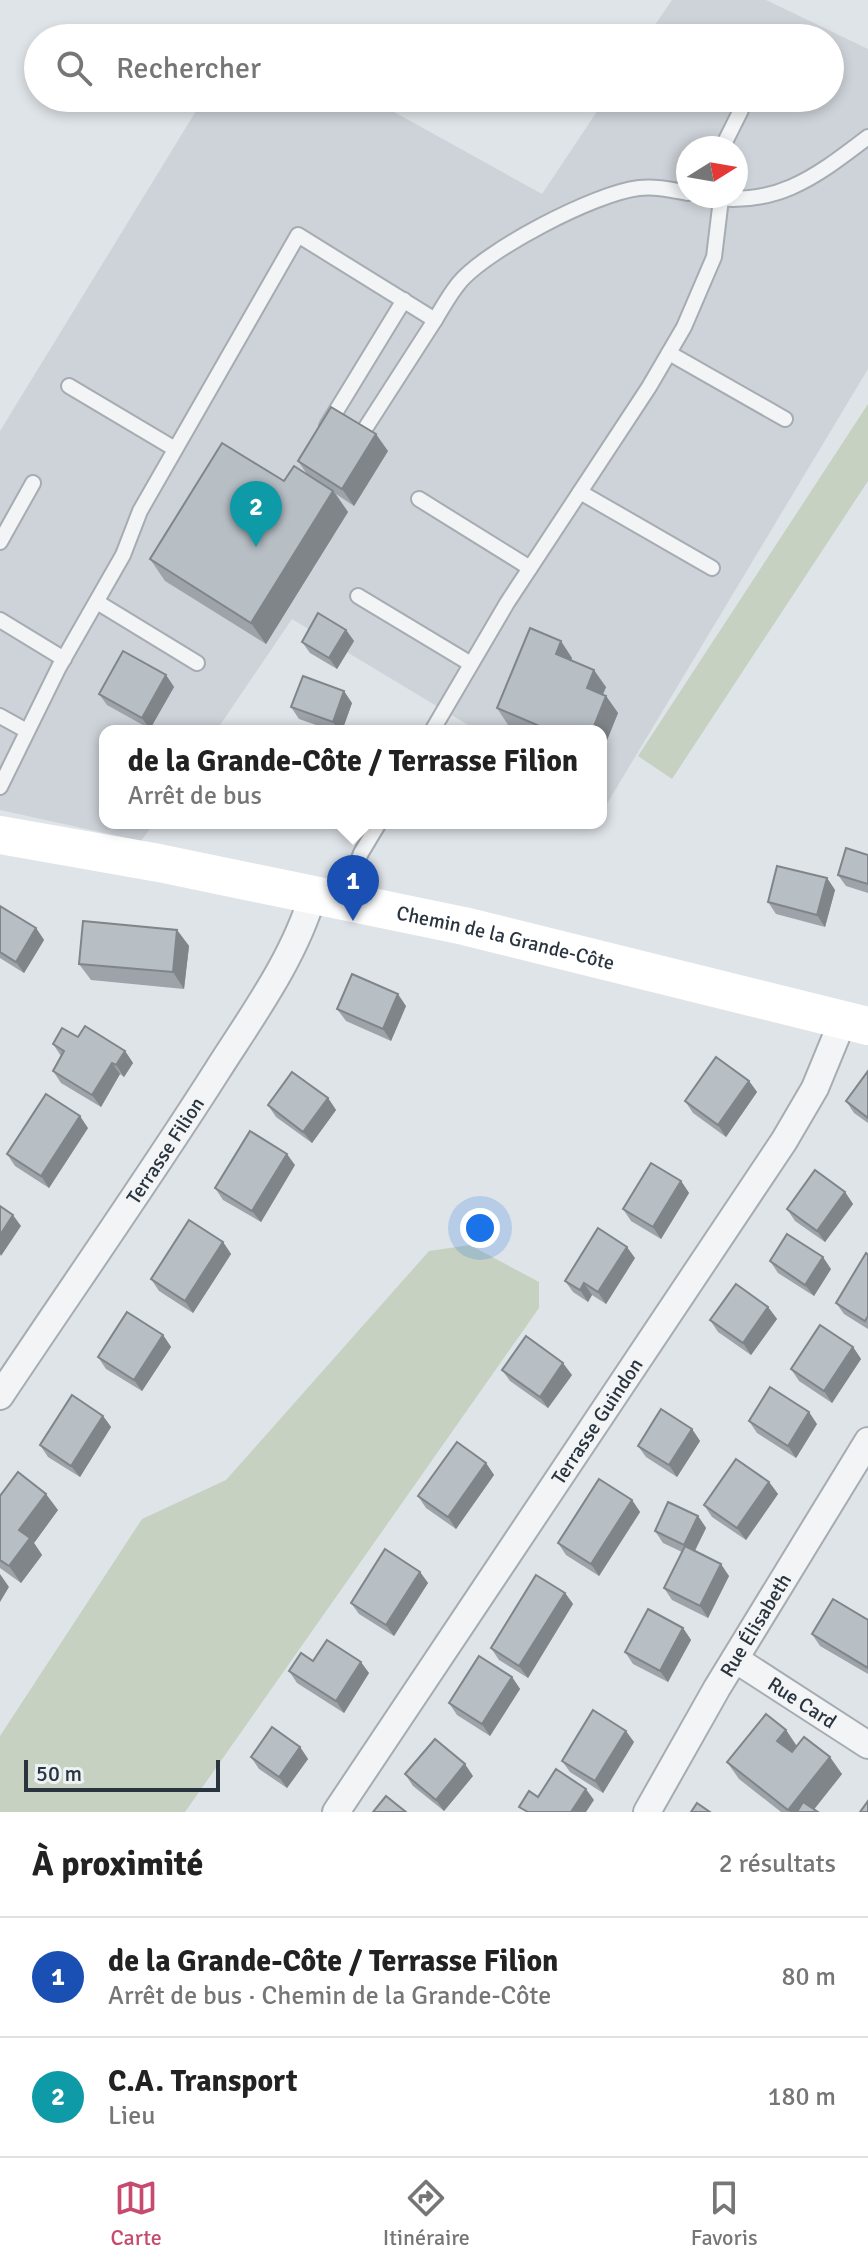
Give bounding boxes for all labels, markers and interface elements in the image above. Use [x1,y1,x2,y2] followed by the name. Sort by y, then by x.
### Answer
[24,24,844,112] search box
[52,46,96,90] icon: search
[116,50,261,87] text: Rechercher
[676,136,748,208] north arrow
[230,481,282,547] pin: 2
[99,725,607,829] popup
[128,743,578,780] text: de la Grande-Côte / Terrasse Filion
[128,780,262,812] text: Arrêt de bus
[327,855,379,921] pin: 1
[395,900,617,975] street label: Chemin de la Grande-Côte
[121,1092,210,1209] street label: Terrasse Filion
[460,1208,500,1248] your location
[546,1353,648,1489] street label: Terrasse Guindon
[714,1569,797,1682] street label: Rue Élisabeth
[763,1671,841,1734] street label: Rue Card
[24,1756,220,1792] scale bar
[36,1760,82,1787] text: 50 m
[32,1843,203,1885] text: À proximité
[719,1848,836,1880] text: 2 résultats
[108,1943,558,1980] text: de la Grande-Côte / Terrasse Filion
[51,1961,65,1993] text: 1
[781,1961,836,1993] text: 80 m
[108,1980,551,2012] text: Arrêt de bus · Chemin de la Grande-Côte
[108,2063,297,2100] text: C.A. Transport
[51,2081,65,2113] text: 2
[767,2081,836,2113] text: 180 m
[108,2100,155,2132] text: Lieu
[110,2176,162,2251] tab: Carte
[383,2176,470,2251] tab: Itinéraire
[691,2176,758,2251] tab: Favoris

